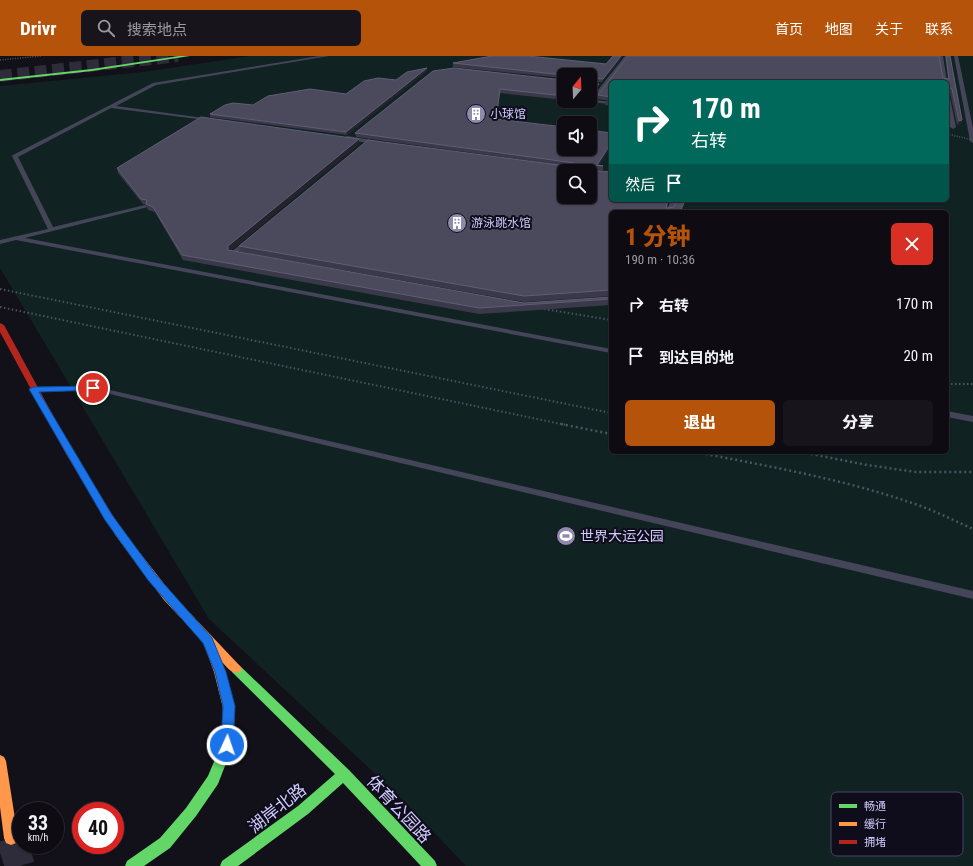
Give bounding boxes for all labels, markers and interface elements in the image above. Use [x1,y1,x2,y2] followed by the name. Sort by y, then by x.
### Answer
[81,10,361,46] search box
[20,17,57,40] text: Drivr
[95,17,117,39] icon: search
[127,21,187,39] text: 搜索地点
[775,21,803,37] text: 首页
[825,21,853,37] text: 地图
[875,21,903,37] text: 关于
[925,21,953,37] text: 联系
[557,68,597,108] north arrow
[557,68,597,204] map controls
[691,92,761,125] text: 170 m
[625,96,677,148] icon: right
[465,103,487,125] building icon: 小球馆
[490,107,526,121] place label: 小球馆
[557,116,597,156] button: sound
[691,130,727,151] text: 右转
[557,164,597,204] button: search
[663,172,685,194] icon: arrive
[625,176,655,194] text: 然后
[446,212,468,234] building icon: 游泳跳水馆
[471,216,531,230] place label: 游泳跳水馆
[625,223,691,251] text: 1 分钟
[891,223,933,265] button: close
[625,252,695,267] text: 190 m · 10:36
[625,293,647,315] icon: right
[896,295,933,313] text: 170 m
[659,297,689,315] text: 右转
[625,345,647,367] icon: arrive
[903,347,933,365] text: 20 m
[659,349,734,367] text: 到达目的地
[76,371,110,405] pin
[82,377,104,399] icon: arrive
[625,400,775,446] button: 退出
[783,400,933,446] button: 分享
[555,525,577,547] sports icon: 世界大运公园
[580,528,664,544] place label: 世界大运公园
[206,724,248,766] position arrow
[363,771,435,847] street label: 体育公园路
[244,779,310,837] street label: 湖岸北路
[831,792,963,856] legend
[864,800,886,813] text: 畅通
[72,802,124,854] speed limit sign: 40
[28,811,48,835] text: 33
[864,818,886,831] text: 缓行
[28,832,48,843] text: km/h
[864,836,886,849] text: 拥堵

